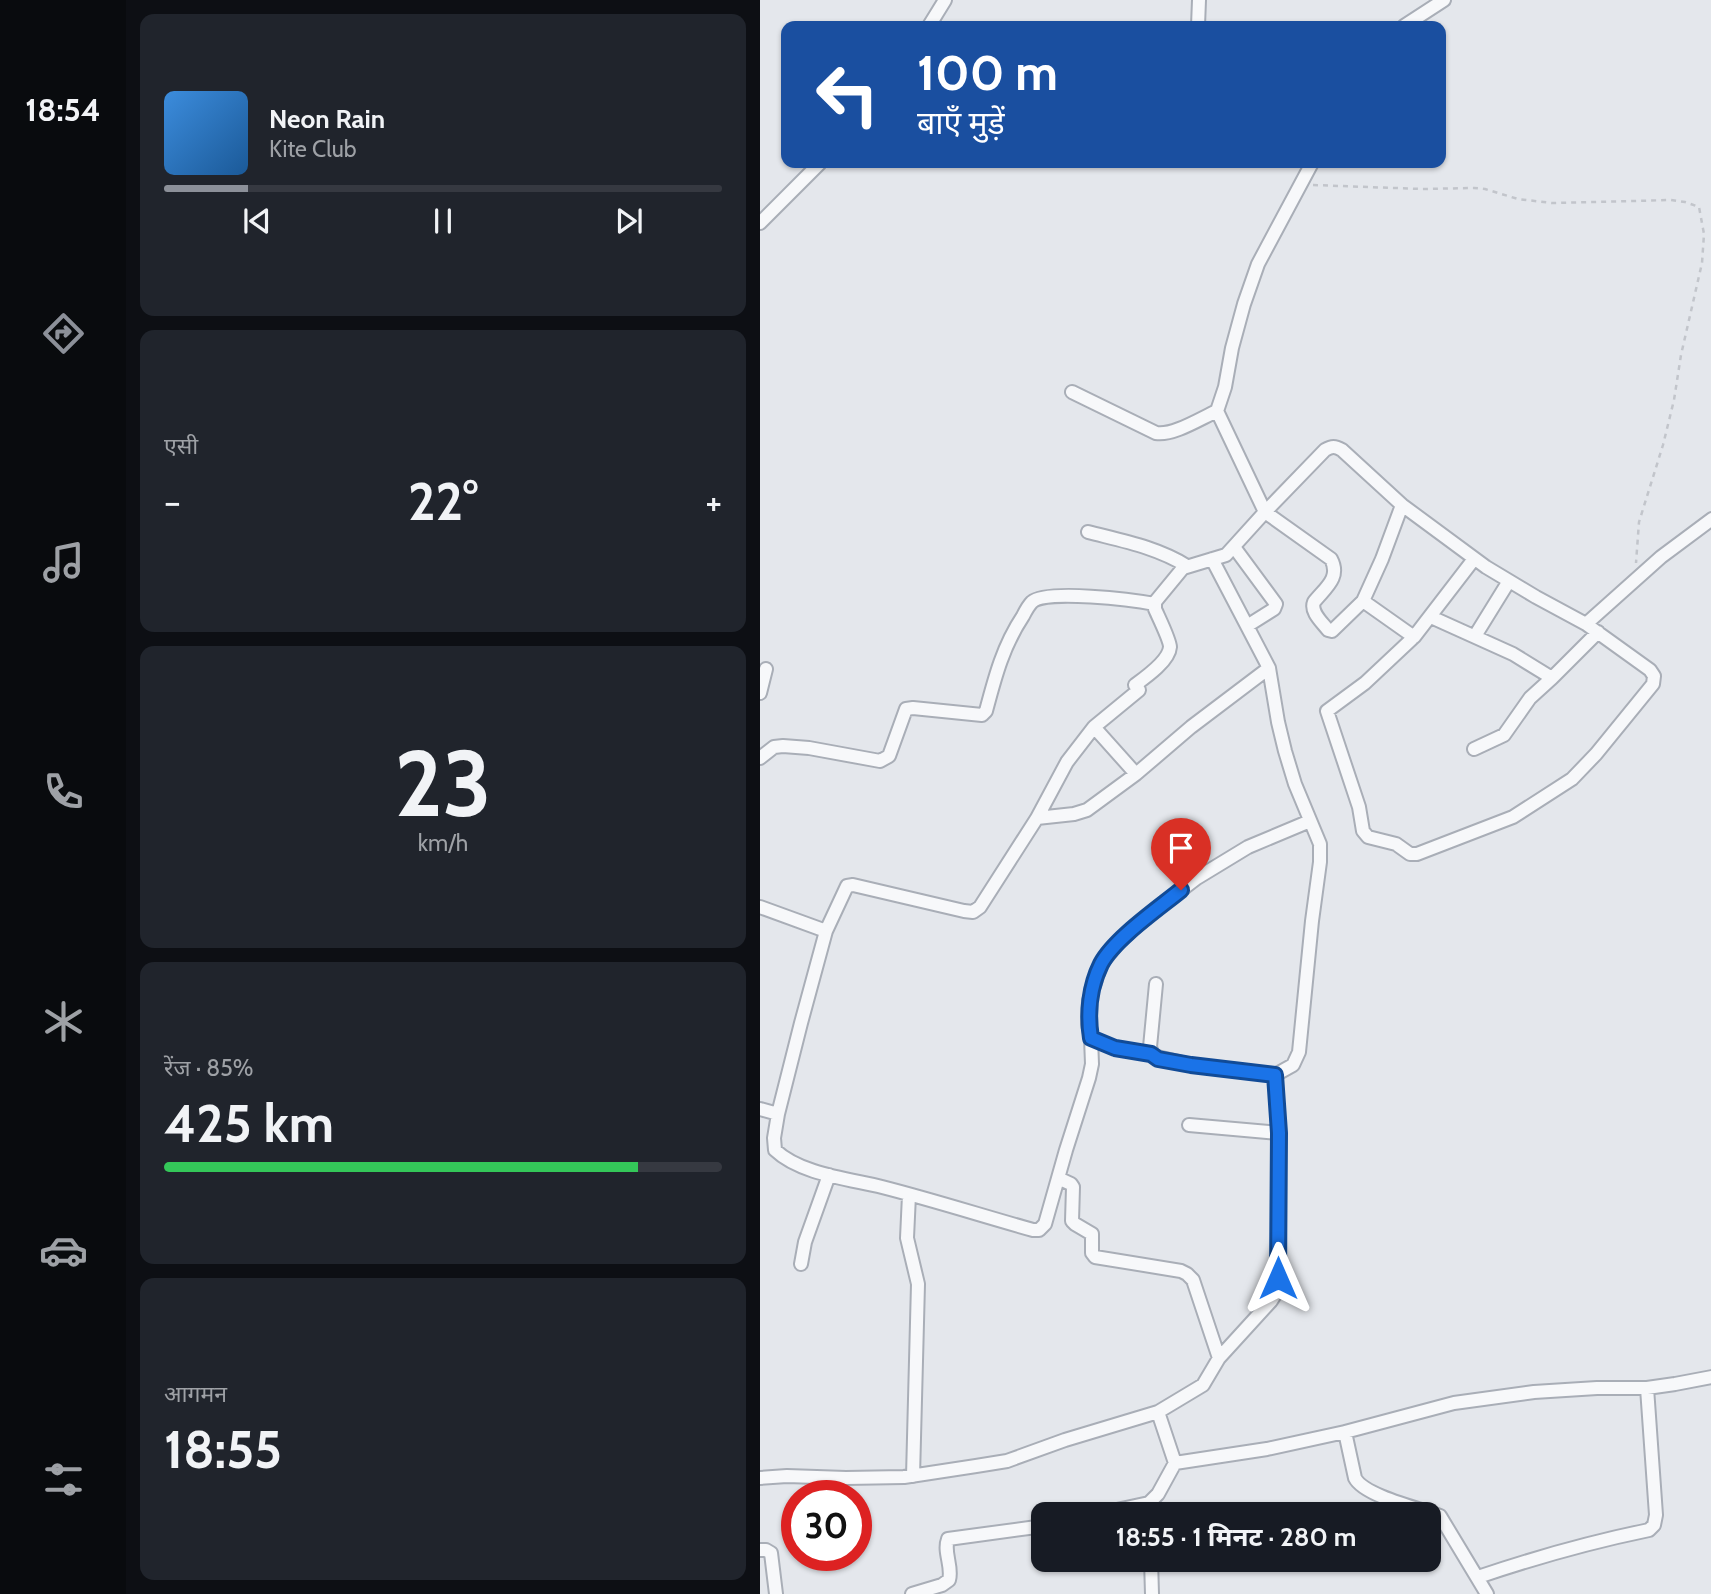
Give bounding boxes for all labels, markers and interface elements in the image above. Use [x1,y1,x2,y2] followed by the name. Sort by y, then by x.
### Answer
[917,43,1058,102] text: 100 m
[802,49,893,140] icon: left
[25,90,101,129] text: 18:54
[269,103,385,135] text: Neon Rain
[917,103,1005,142] text: बाएँ मुड़ें
[269,135,356,163] text: Kite Club
[238,202,276,240] icon: previous
[424,202,462,240] icon: pause
[610,202,648,240] icon: next
[39,309,88,358] icon: directions
[164,432,198,460] text: एसी
[408,470,478,533] text: 22°
[164,478,181,525] text: −
[705,478,722,525] text: +
[39,538,88,587] icon: music
[394,728,492,839] text: 23
[39,767,88,816] icon: phone
[1151,818,1211,890] pin
[418,829,468,857] text: km/h
[1162,829,1200,867] icon: arrive
[39,997,88,1046] icon: climate
[164,1054,253,1082] text: रेंज · 85%
[164,1092,334,1155] text: 425 km
[39,1226,88,1275] icon: car
[1241,1241,1315,1315] position arrow
[164,1380,227,1408] text: आगमन
[164,1418,282,1481] text: 18:55
[39,1455,88,1504] icon: filters
[781,1480,872,1571] speed limit sign: 30
[1116,1521,1356,1553] text: 18:55 · 1 मिनट · 280 m

